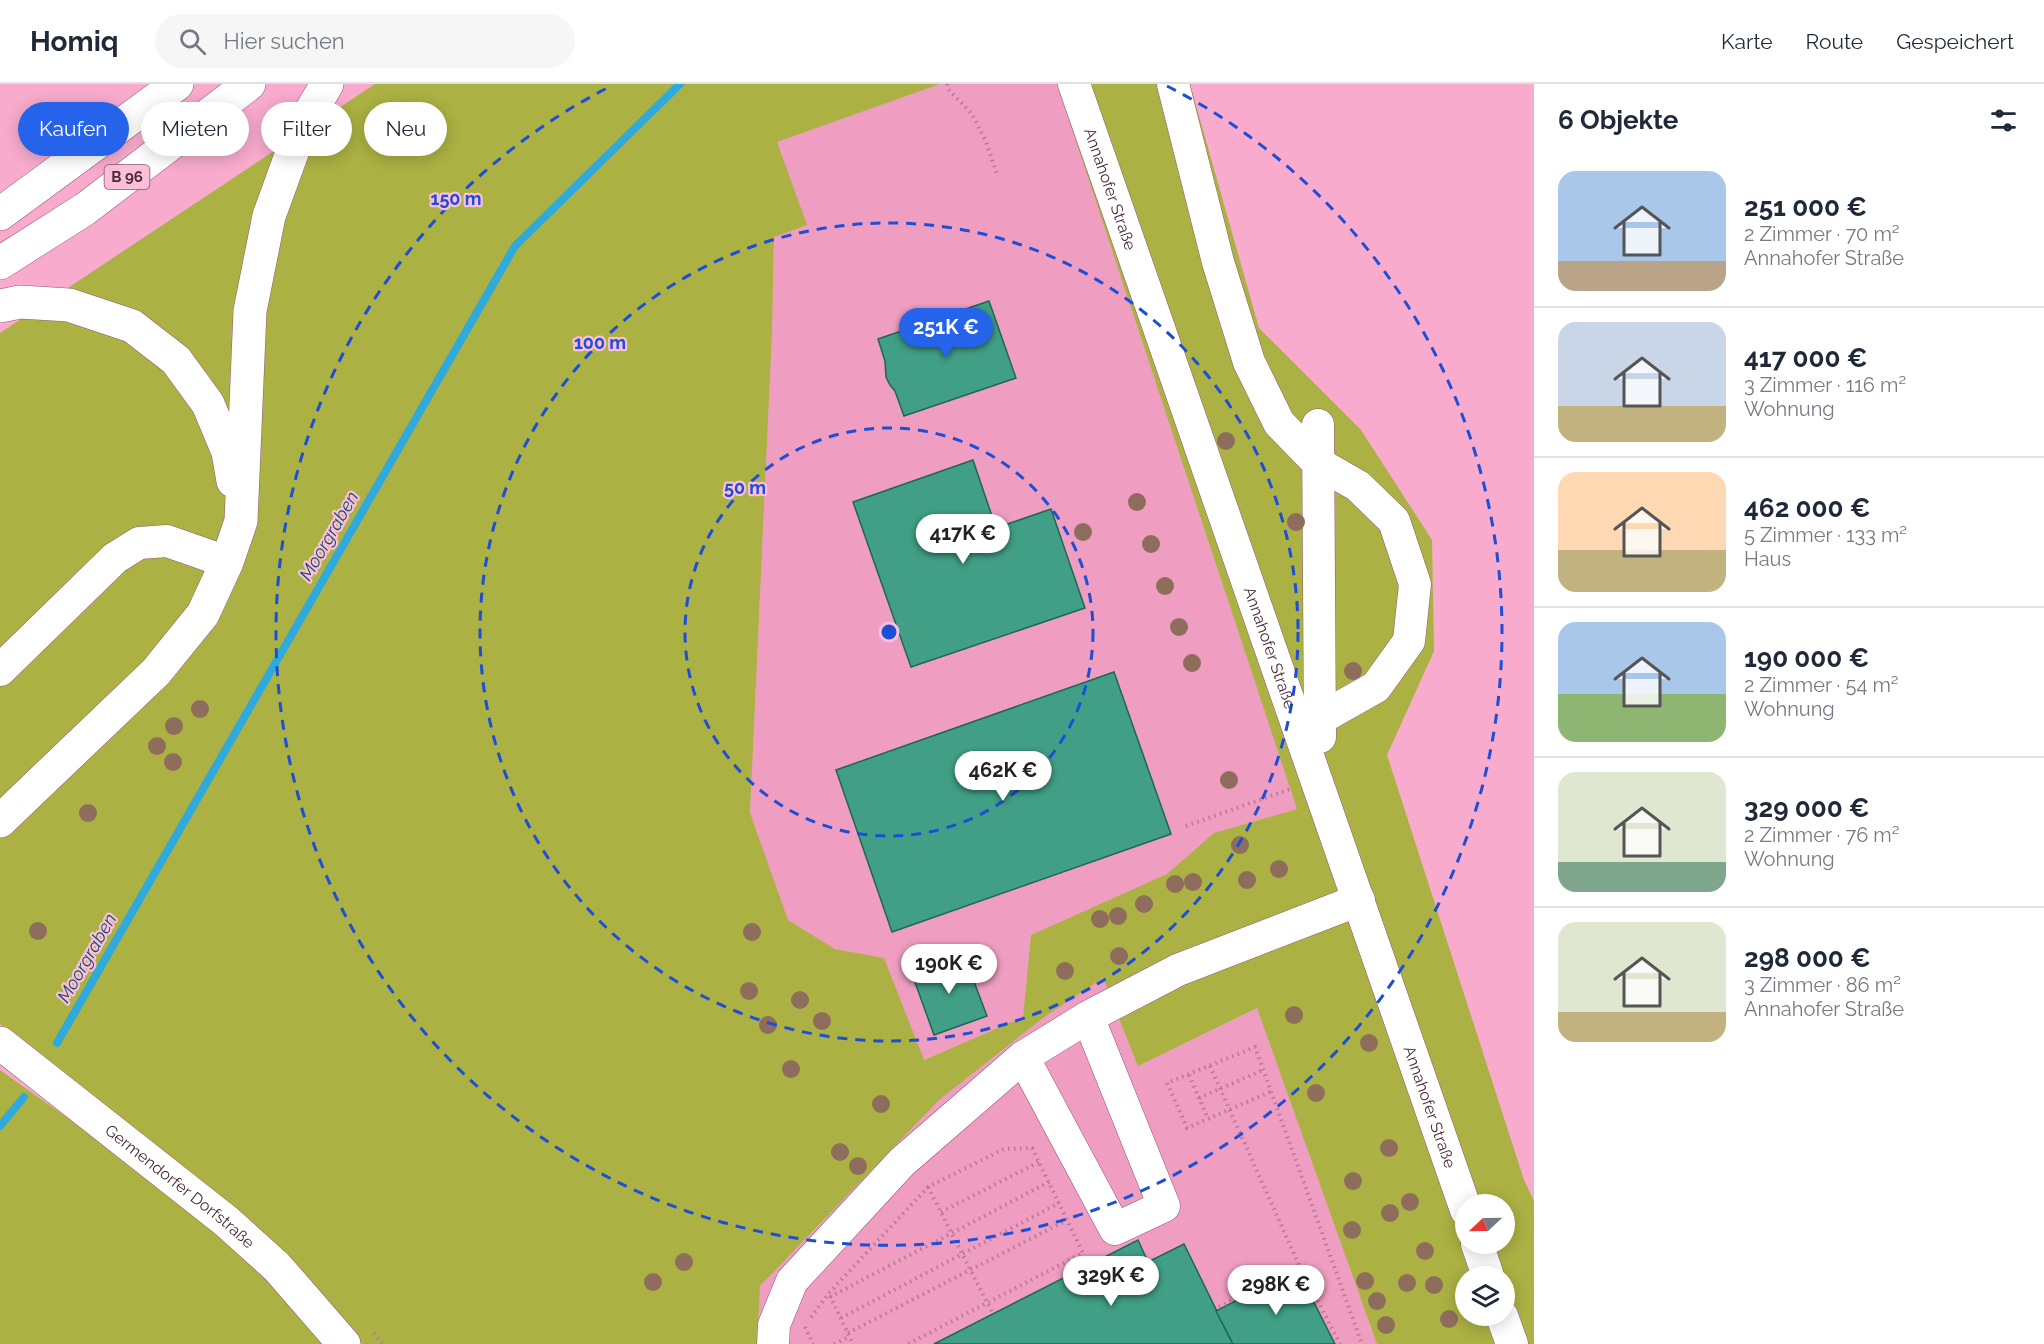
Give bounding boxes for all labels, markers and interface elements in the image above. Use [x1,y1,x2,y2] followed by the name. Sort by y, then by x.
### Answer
[155,14,575,68] search box
[30,25,119,58] text: Homiq
[176,25,209,58] icon: search
[224,28,345,54] text: Hier suchen
[1721,29,1773,54] text: Karte
[1806,29,1863,54] text: Route
[1896,29,2014,54] text: Gespeichert
[18,102,129,156] chip: Kaufen
[141,102,249,156] chip: Mieten
[261,102,352,156] chip: Filter
[364,102,447,156] chip: Neu
[1987,104,2020,137] icon: filters
[1558,105,1678,135] text: 6 Objekte
[1080,125,1140,253] street label: Annahofer Straße
[104,165,150,189] road number: B 96
[431,188,482,209] text: 150 m
[1744,192,1867,222] text: 251 000 €
[1606,195,1678,267] icon: home
[1744,222,1900,246] text: 2 Zimmer · 70 m²
[1744,246,1904,270] text: Annahofer Straße
[897,308,995,359] pin: 251K €
[913,315,979,339] text: 251K €
[574,332,626,353] text: 100 m
[1744,343,1867,373] text: 417 000 €
[1606,346,1678,418] icon: home
[1744,373,1906,397] text: 3 Zimmer · 116 m²
[1744,397,1835,421] text: Wohnung
[724,477,766,498] text: 50 m
[295,488,362,584] water label: Moorgraben
[1744,493,1870,523] text: 462 000 €
[1606,496,1678,568] icon: home
[914,514,1012,565] pin: 417K €
[930,521,996,545] text: 417K €
[1744,523,1907,547] text: 5 Zimmer · 133 m²
[1744,547,1791,571] text: Haus
[1240,584,1300,712] street label: Annahofer Straße
[879,622,899,642] centre of rings
[1744,643,1869,673] text: 190 000 €
[1606,646,1678,718] icon: home
[1744,673,1899,697] text: 2 Zimmer · 54 m²
[1744,697,1835,721] text: Wohnung
[954,751,1052,802] pin: 462K €
[969,758,1037,782] text: 462K €
[1744,793,1870,823] text: 329 000 €
[1606,796,1678,868] icon: home
[1744,823,1900,847] text: 2 Zimmer · 76 m²
[1744,847,1835,871] text: Wohnung
[53,910,120,1006] water label: Moorgraben
[1744,943,1871,973] text: 298 000 €
[900,944,998,995] pin: 190K €
[1606,946,1678,1018] icon: home
[915,951,983,975] text: 190K €
[1744,973,1901,997] text: 3 Zimmer · 86 m²
[1744,997,1904,1021] text: Annahofer Straße
[1400,1043,1460,1171] street label: Annahofer Straße
[101,1121,258,1252] street label: Germendorfer Dorfstraße
[1455,1194,1515,1254] north arrow
[1455,1194,1515,1326] map controls
[1062,1256,1160,1307] pin: 329K €
[1077,1263,1145,1287] text: 329K €
[1227,1265,1325,1316] pin: 298K €
[1455,1266,1515,1326] button: layers
[1241,1272,1311,1296] text: 298K €

